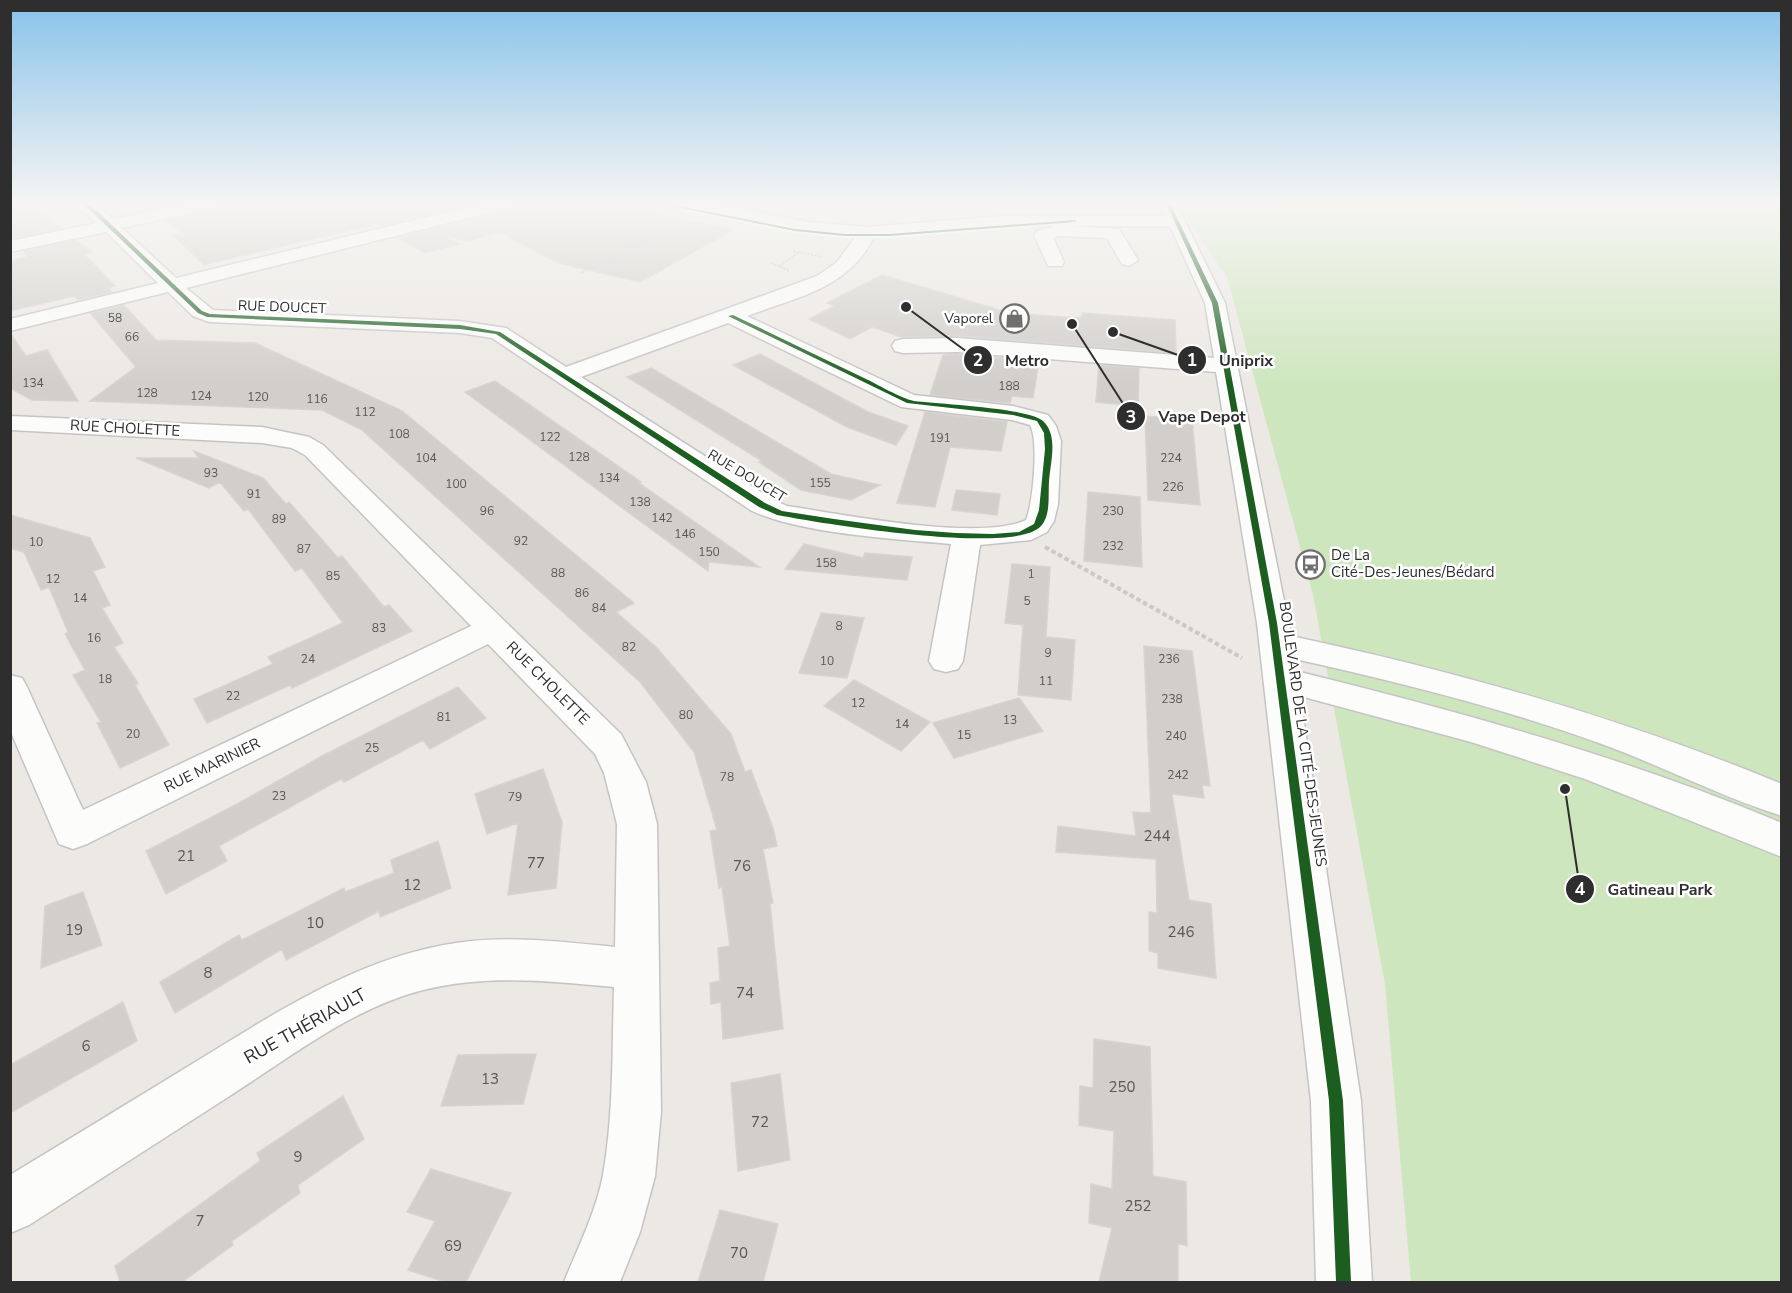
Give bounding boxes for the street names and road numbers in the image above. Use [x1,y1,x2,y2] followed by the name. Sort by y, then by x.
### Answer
[237,296,327,318] street label: RUE DOUCET
[69,415,181,441] street label: RUE CHOLETTE
[704,445,790,507] street label: RUE DOUCET
[1274,600,1332,868] street label: BOULEVARD DE LA CITÉ-DES-JEUNES
[502,637,594,729] street label: RUE CHOLETTE
[160,733,264,797] street label: RUE MARINIER
[240,982,371,1070] street label: RUE THÉRIAULT

